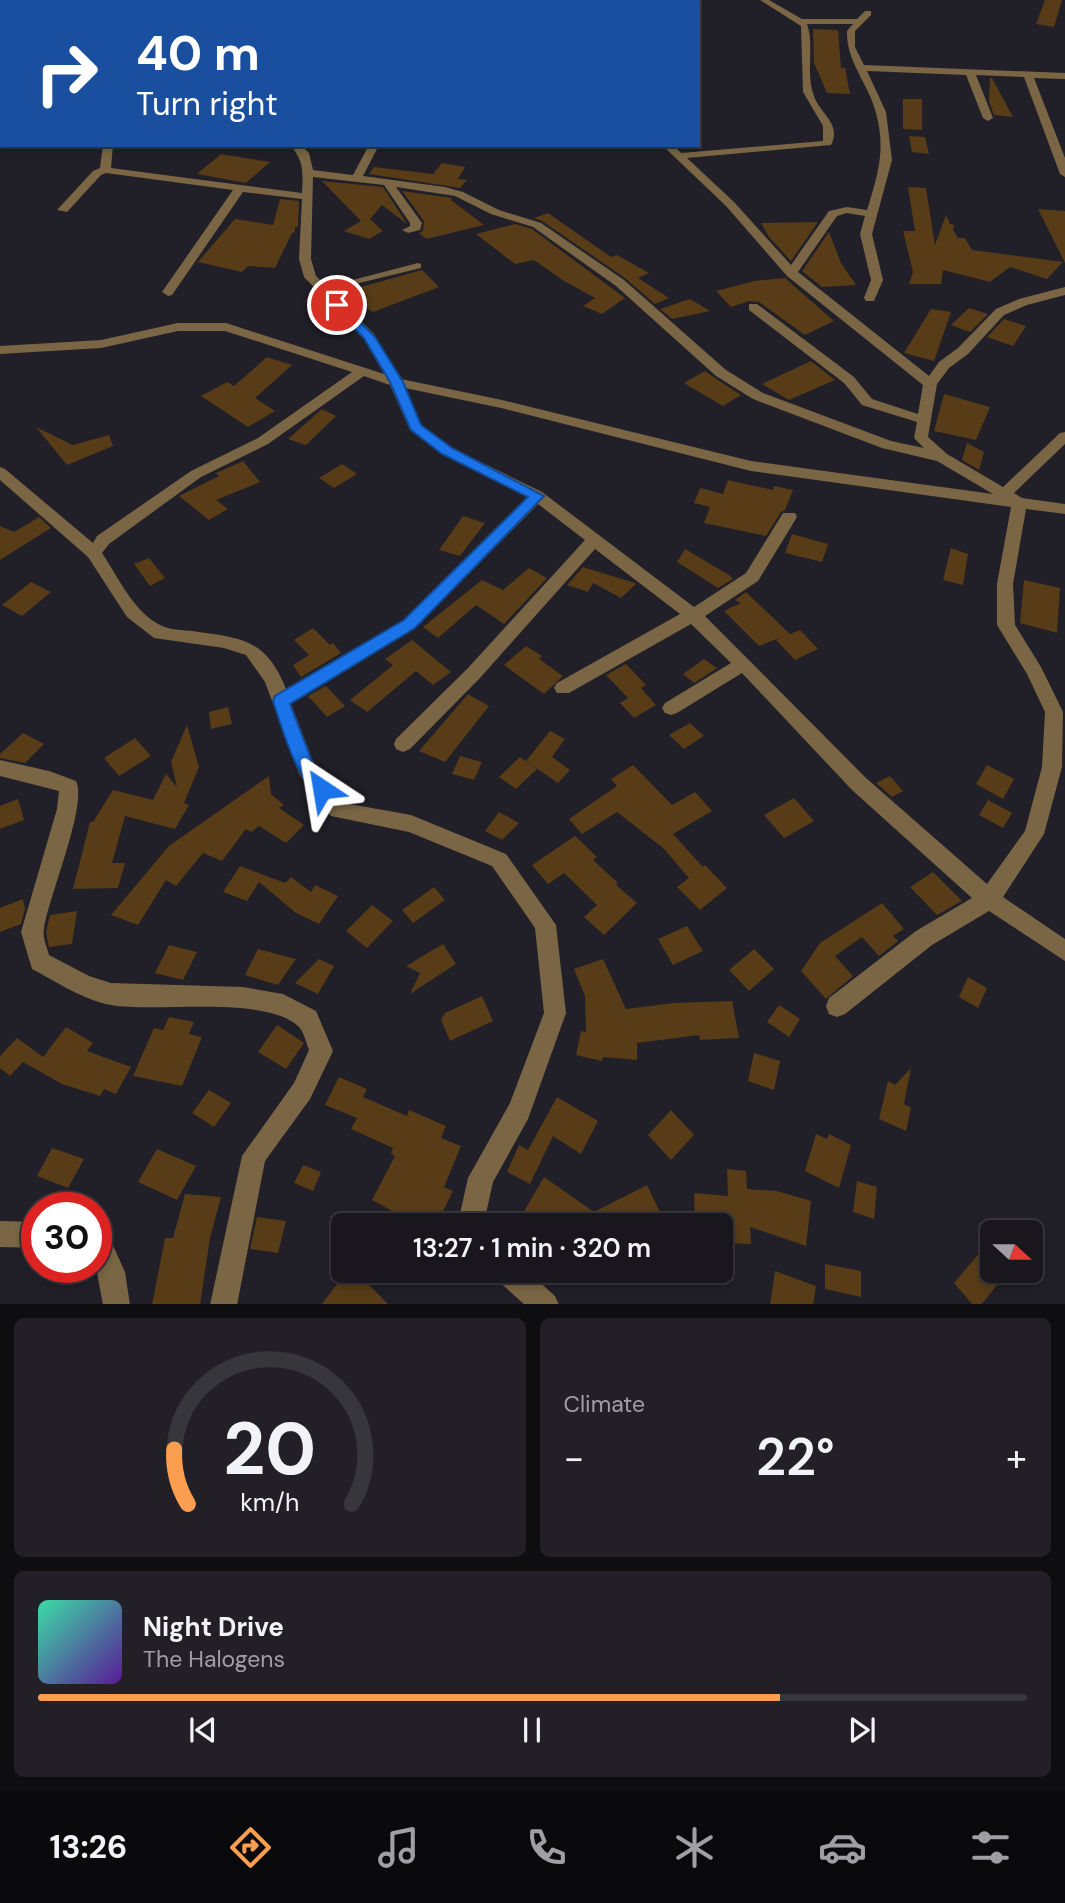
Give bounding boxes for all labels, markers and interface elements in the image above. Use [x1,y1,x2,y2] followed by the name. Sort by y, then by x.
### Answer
[136,21,260,85] text: 40 m
[21,28,112,119] icon: right
[136,83,278,125] text: Turn right
[307,275,367,335] pin
[318,286,356,324] icon: arrive
[285,752,359,826] position arrow
[21,1192,112,1283] speed limit sign: 30
[980,1220,1043,1283] north arrow
[980,1220,1043,1283] map controls
[413,1231,651,1265] text: 13:27 · 1 min · 320 m
[564,1389,645,1419] text: Climate
[223,1402,316,1497] text: 20
[756,1423,835,1491] text: 22°
[564,1433,584,1483] text: −
[1006,1433,1027,1483] text: +
[240,1485,299,1518] text: km/h
[143,1610,284,1644] text: Night Drive
[143,1644,285,1674] text: The Halogens
[184,1711,222,1749] icon: previous
[513,1711,551,1749] icon: pause
[843,1711,881,1749] icon: next
[226,1823,275,1872] icon: directions
[374,1823,423,1872] icon: music
[522,1823,571,1872] icon: phone
[670,1823,719,1872] icon: climate
[818,1823,867,1872] icon: car
[966,1823,1015,1872] icon: filters
[50,1826,127,1868] text: 13:26

